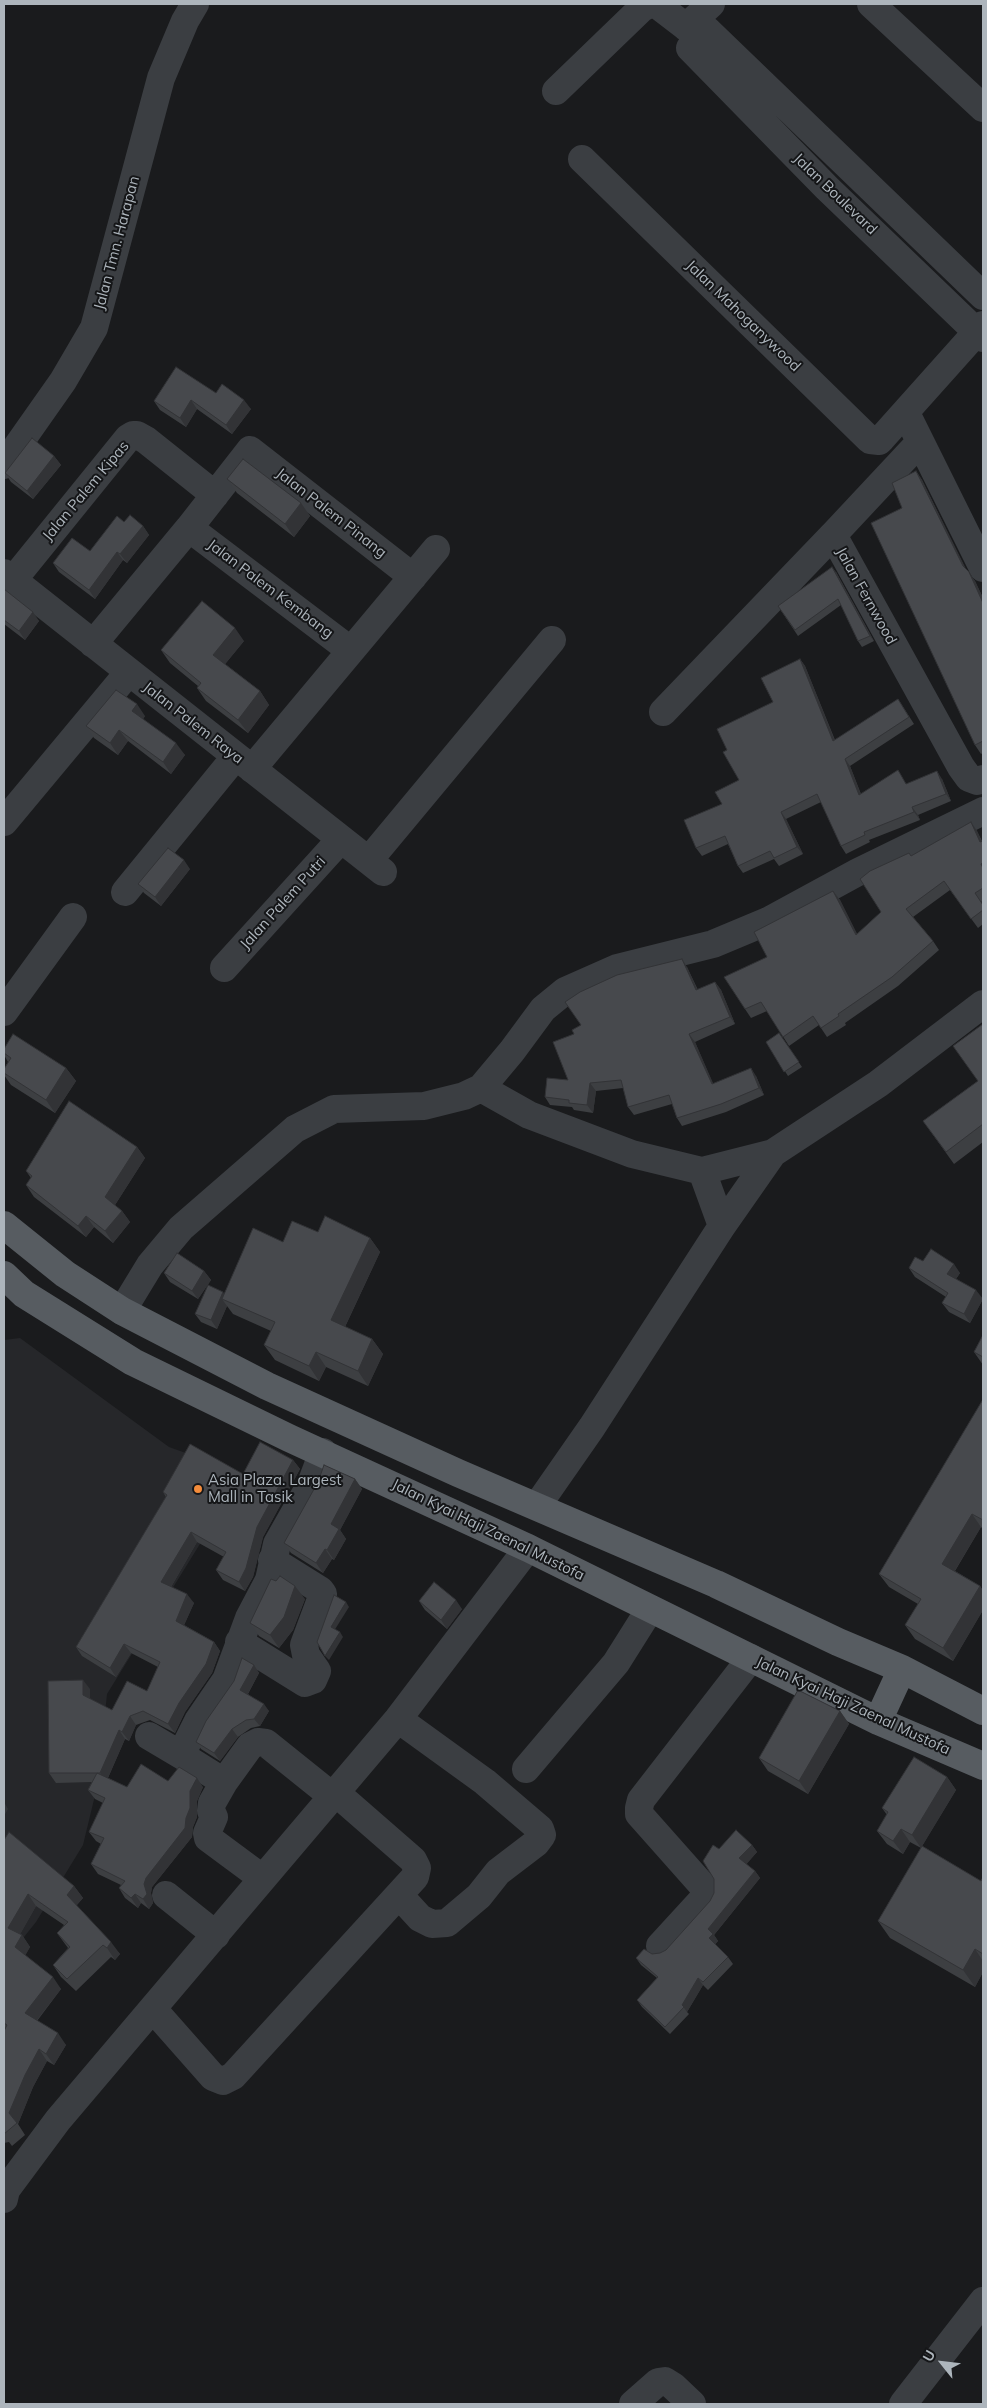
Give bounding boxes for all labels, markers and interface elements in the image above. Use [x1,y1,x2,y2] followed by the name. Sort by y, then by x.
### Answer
[789,150,881,238] street label: Jalan Boulevard
[90,174,144,312] street label: Jalan Tmn. Harapan
[682,257,804,375] street label: Jalan Mahoganywood
[39,437,133,545] street label: Jalan Palem Kipas
[272,464,390,562] street label: Jalan Palem Pinang
[204,536,336,642] street label: Jalan Palem Kembang
[832,544,900,648] street label: Jalan Fernwood
[139,678,247,768] street label: Jalan Palem Raya
[236,853,330,953] street label: Jalan Palem Putri
[208,1471,342,1506] place label: Asia Plaza. Largest Mall in Tasik
[389,1475,587,1585] street label: Jalan Kyai Haji Zaenal Mustofa
[192,1483,204,1495] marker: Asia Plaza. Largest Mall in Tasik
[753,1653,953,1759] street label: Jalan Kyai Haji Zaenal Mustofa
[917,2338,967,2388] north arrow
[918,2347,939,2365] text: U

